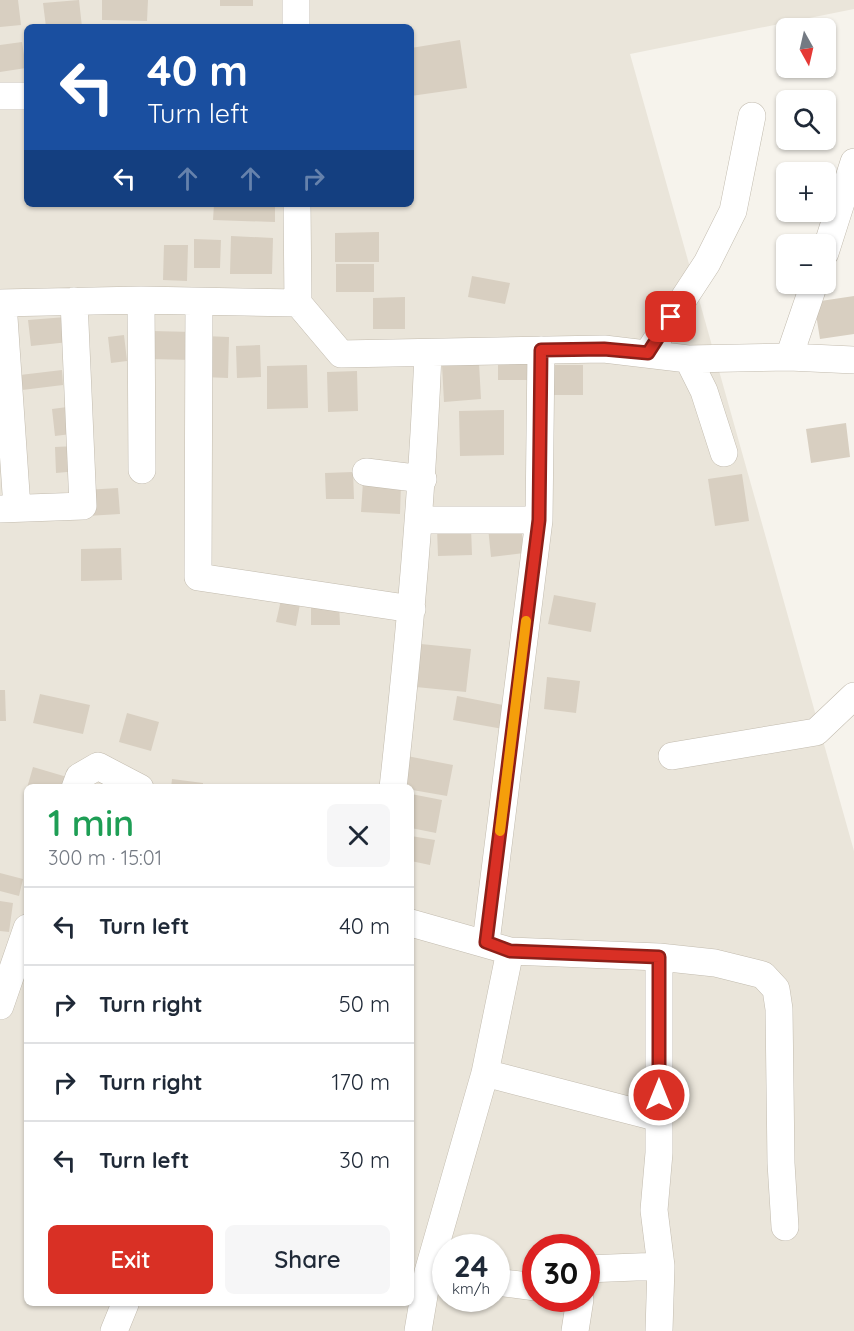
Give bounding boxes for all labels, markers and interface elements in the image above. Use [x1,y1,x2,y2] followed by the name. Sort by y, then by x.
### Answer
[776,18,836,78] north arrow
[776,18,836,294] map controls
[147,44,248,97] text: 40 m
[48,48,126,126] icon: left
[776,90,836,150] button: search
[147,96,249,130] text: Turn left
[108,162,141,195] icon: left
[171,162,204,195] icon: ahead
[234,162,267,195] icon: ahead
[297,162,330,195] icon: right
[776,162,836,222] button: +
[776,234,836,294] button: −
[645,291,696,342] pin
[654,300,687,333] icon: arrive
[48,800,134,845] text: 1 min
[327,804,390,867] button: close
[48,845,162,870] text: 300 m · 15:01
[48,910,81,943] icon: left
[99,912,189,940] text: Turn left
[339,912,390,940] text: 40 m
[48,988,81,1021] icon: right
[99,990,203,1018] text: Turn right
[339,990,390,1018] text: 50 m
[627,1063,691,1127] position arrow
[48,1066,81,1099] icon: right
[99,1068,203,1096] text: Turn right
[331,1068,390,1096] text: 170 m
[48,1144,81,1177] icon: left
[99,1146,189,1174] text: Turn left
[339,1146,390,1174] text: 30 m
[48,1225,213,1294] button: Exit
[225,1225,390,1294] button: Share
[522,1234,600,1312] speed limit sign: 30
[454,1247,488,1285] text: 24
[452,1279,490,1298] text: km/h

